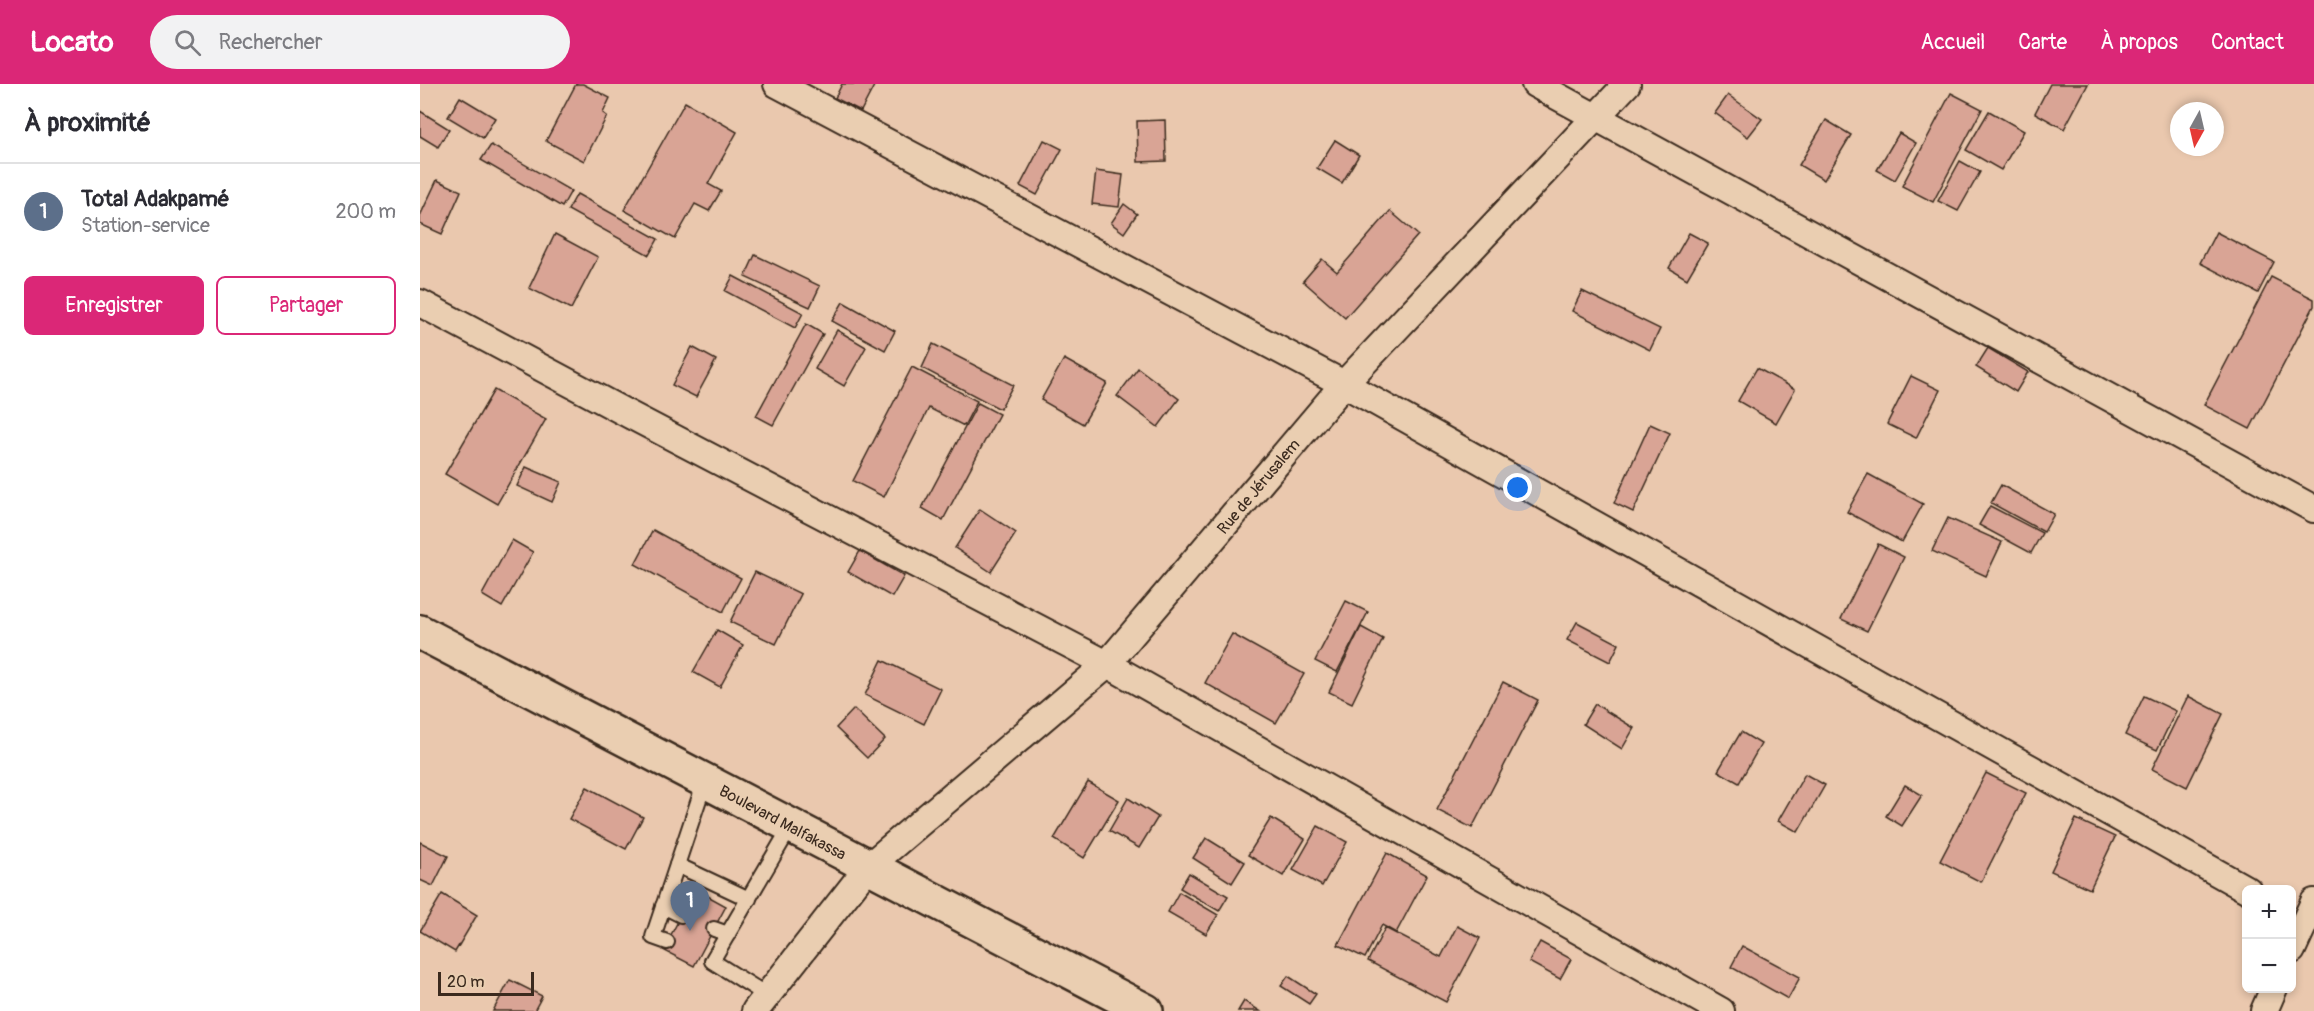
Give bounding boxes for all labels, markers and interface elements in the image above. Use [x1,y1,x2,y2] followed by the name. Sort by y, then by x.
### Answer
[150,15,570,69] search box
[30,25,114,60] text: Locato
[171,26,204,59] icon: search
[219,28,323,56] text: Rechercher
[1921,29,1985,56] text: Accueil
[2018,29,2067,56] text: Carte
[2100,29,2178,56] text: À propos
[2211,29,2284,56] text: Contact
[2170,102,2224,156] north arrow
[24,107,151,139] text: À proximité
[81,185,229,213] text: Total Adakpamé
[40,199,47,224] text: 1
[335,199,396,224] text: 200 m
[81,213,210,238] text: Station-service
[24,276,204,335] button: Enregistrer
[216,276,396,335] button: Partager
[1213,435,1304,538] street label: Rue de Jérusalem
[1503,473,1532,502] your location
[716,781,849,865] street label: Boulevard Malfakassa
[670,882,710,931] pin: 1
[2242,885,2296,993] map controls
[2242,885,2296,939] button: +
[2242,939,2296,993] button: −
[438,969,534,996] scale bar
[447,972,485,992] text: 20 m

